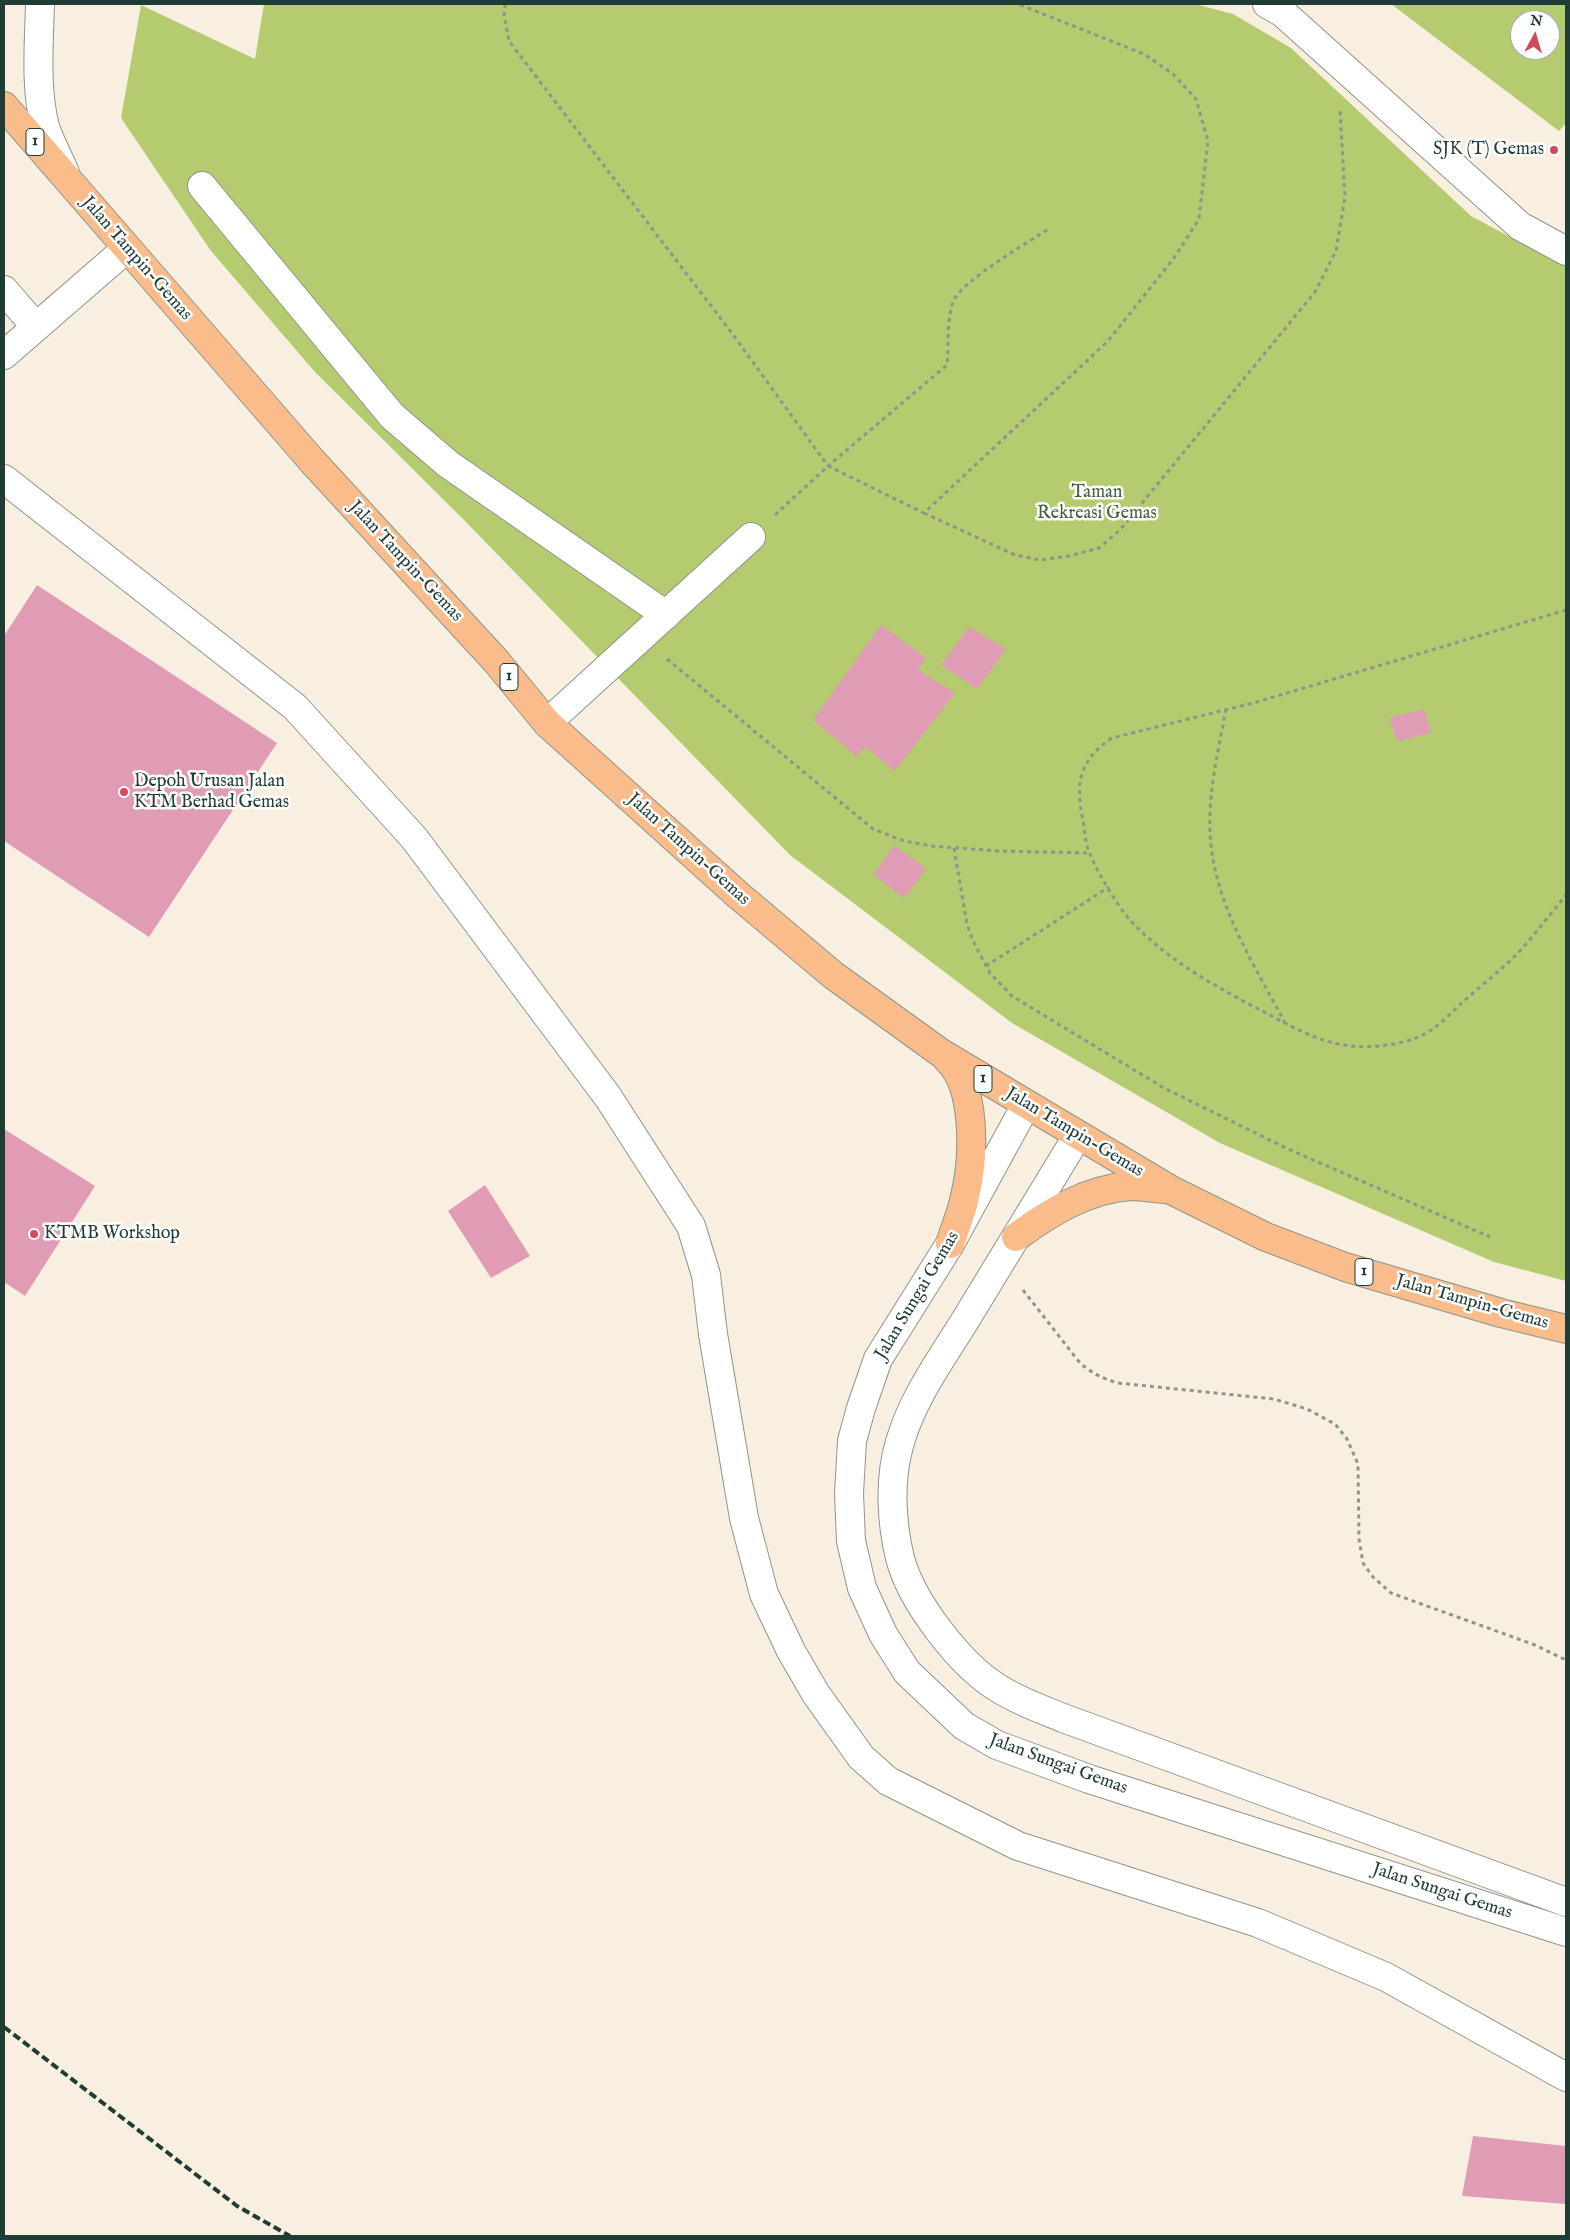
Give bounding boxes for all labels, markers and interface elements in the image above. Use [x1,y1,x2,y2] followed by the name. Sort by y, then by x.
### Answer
[1510,10,1560,60] north arrow
[1529,11,1543,31] text: N
[26,128,44,156] road number: 1
[1433,139,1544,161] place label: SJK (T) Gemas
[1548,144,1560,156] marker: SJK (T) Gemas
[76,193,196,325] street label: Jalan Tampin-Gemas
[1037,482,1157,524] park label: Taman Rekreasi Gemas
[343,497,467,627] street label: Jalan Tampin-Gemas
[500,664,518,690] road number: 1
[134,771,289,814] place label: Depoh Urusan Jalan KTM Berhad Gemas
[118,786,130,798] marker: Depoh Urusan Jalan KTM Berhad Gemas
[622,789,754,911] street label: Jalan Tampin-Gemas
[974,1066,992,1092] road number: 1
[1001,1083,1147,1183] street label: Jalan Tampin-Gemas
[44,1223,180,1245] place label: KTMB Workshop
[28,1228,40,1240] marker: KTMB Workshop
[871,1228,965,1364] street label: Jalan Sungai Gemas
[1355,1258,1373,1286] road number: 1
[1393,1271,1551,1335] street label: Jalan Tampin-Gemas
[986,1730,1130,1800] street label: Jalan Sungai Gemas
[1369,1859,1515,1925] street label: Jalan Sungai Gemas

